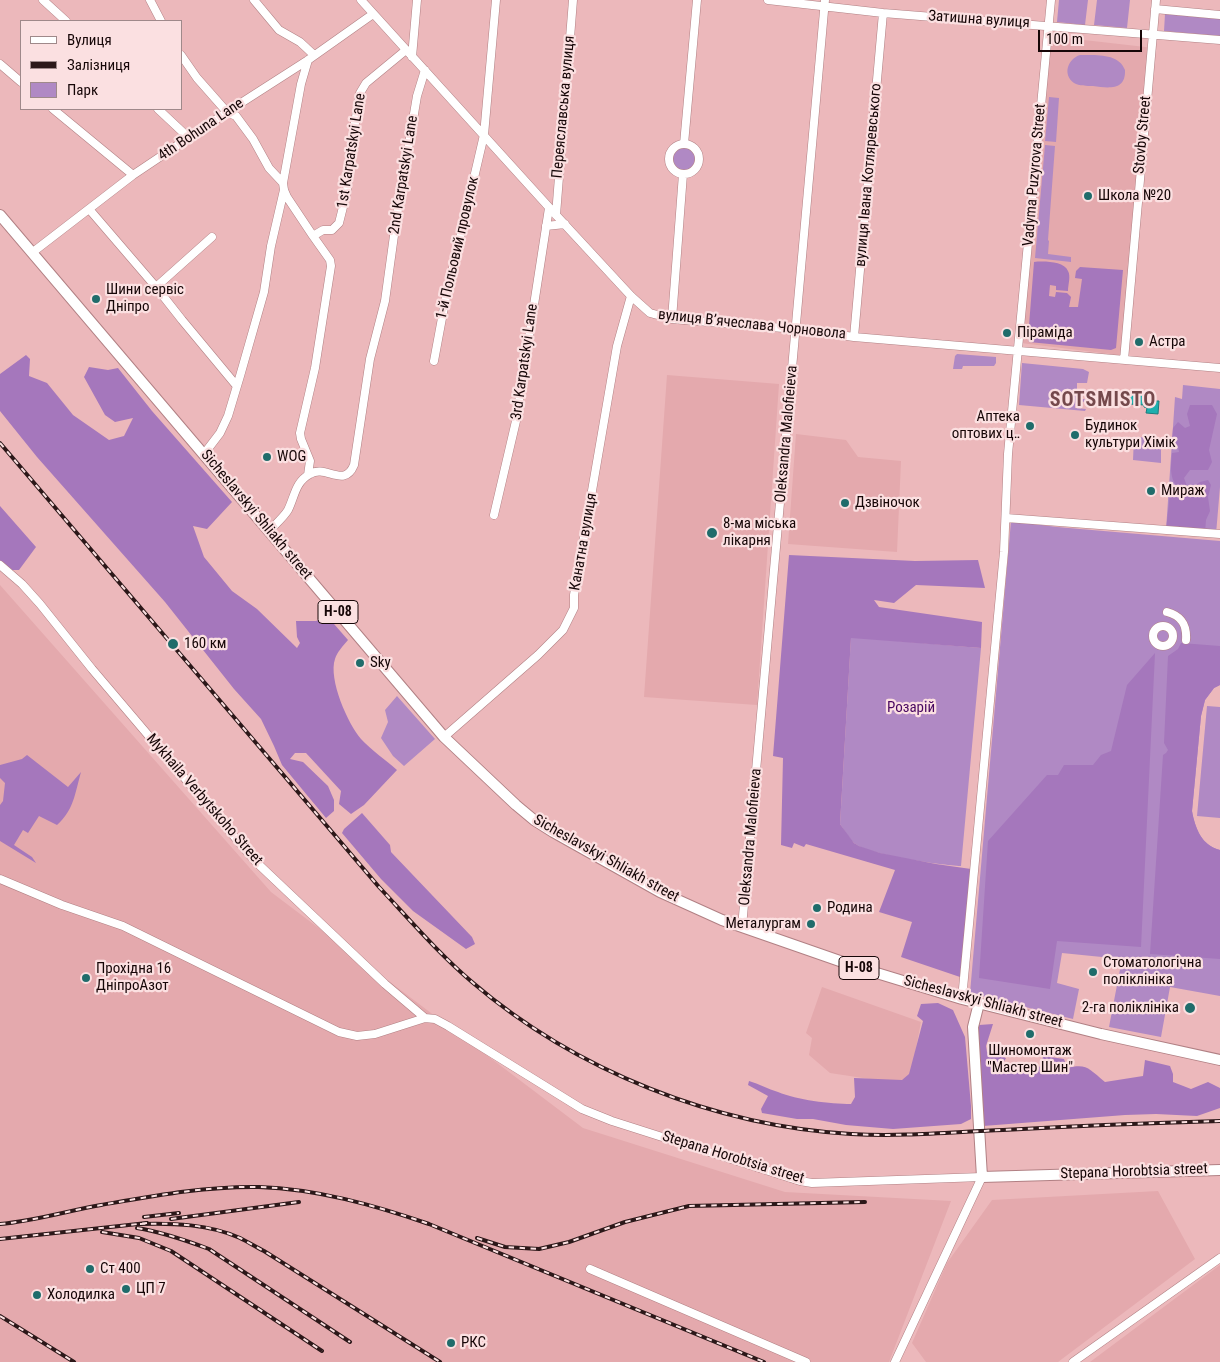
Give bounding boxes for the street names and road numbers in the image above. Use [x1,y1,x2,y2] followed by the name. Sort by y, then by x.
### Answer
[928,7,1030,33] street label: Затишна вулиця
[549,35,579,179] street label: Переяславська вулиця
[852,83,886,267] street label: вулиця Івана Котляревського
[334,92,370,210] street label: 1st Karpatskyi Lane
[155,95,247,165] street label: 4th Bohuna Lane
[1131,95,1155,175] street label: Stovby Street
[1020,103,1050,247] street label: Vadyma Puzyrova Street
[386,114,422,236] street label: 2nd Karpatskyi Lane
[433,175,483,321] street label: 1-й Польовий провулок
[508,303,542,421] street label: 3rd Karpatskyi Lane
[657,306,847,344] street label: вулиця Вʼячеслава Чорновола
[772,365,802,503] street label: Oleksandra Malofieieva
[196,447,316,583] street label: Sicheslavskyi Shliakh street
[567,492,601,592] street label: Канатна вулиця
[318,600,358,624] road number: Н-08
[142,731,266,869] street label: Mykhaila Verbytskoho Street
[736,768,766,906] street label: Oleksandra Malofieieva
[530,811,682,907] street label: Sicheslavskyi Shliakh street
[839,956,879,980] road number: Н-08
[902,972,1064,1032] street label: Sicheslavskyi Shliakh street
[660,1128,806,1188] street label: Stepana Horobtsia street
[1060,1160,1208,1184] street label: Stepana Horobtsia street

